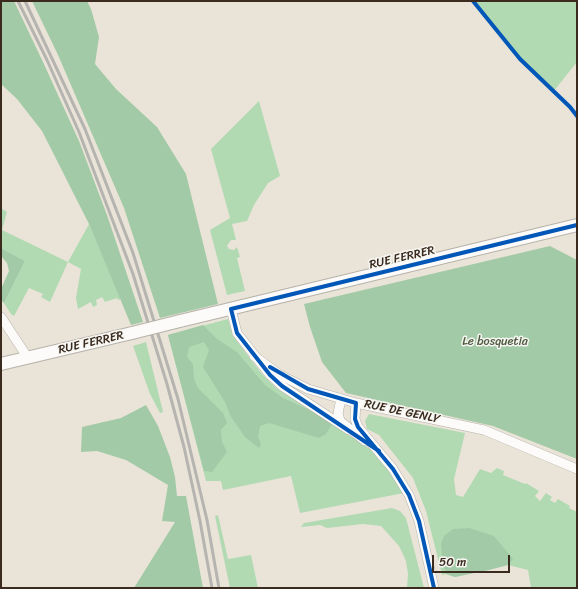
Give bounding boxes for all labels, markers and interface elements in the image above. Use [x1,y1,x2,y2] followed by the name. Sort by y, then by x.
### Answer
[368,243,436,273] street label: RUE FERRER
[57,328,125,358] street label: RUE FERRER
[462,335,528,349] park label: Le bosquetia
[363,397,441,427] street label: RUE DE GENLY
[434,547,512,573] scale bar
[439,551,466,573] text: 50 m

